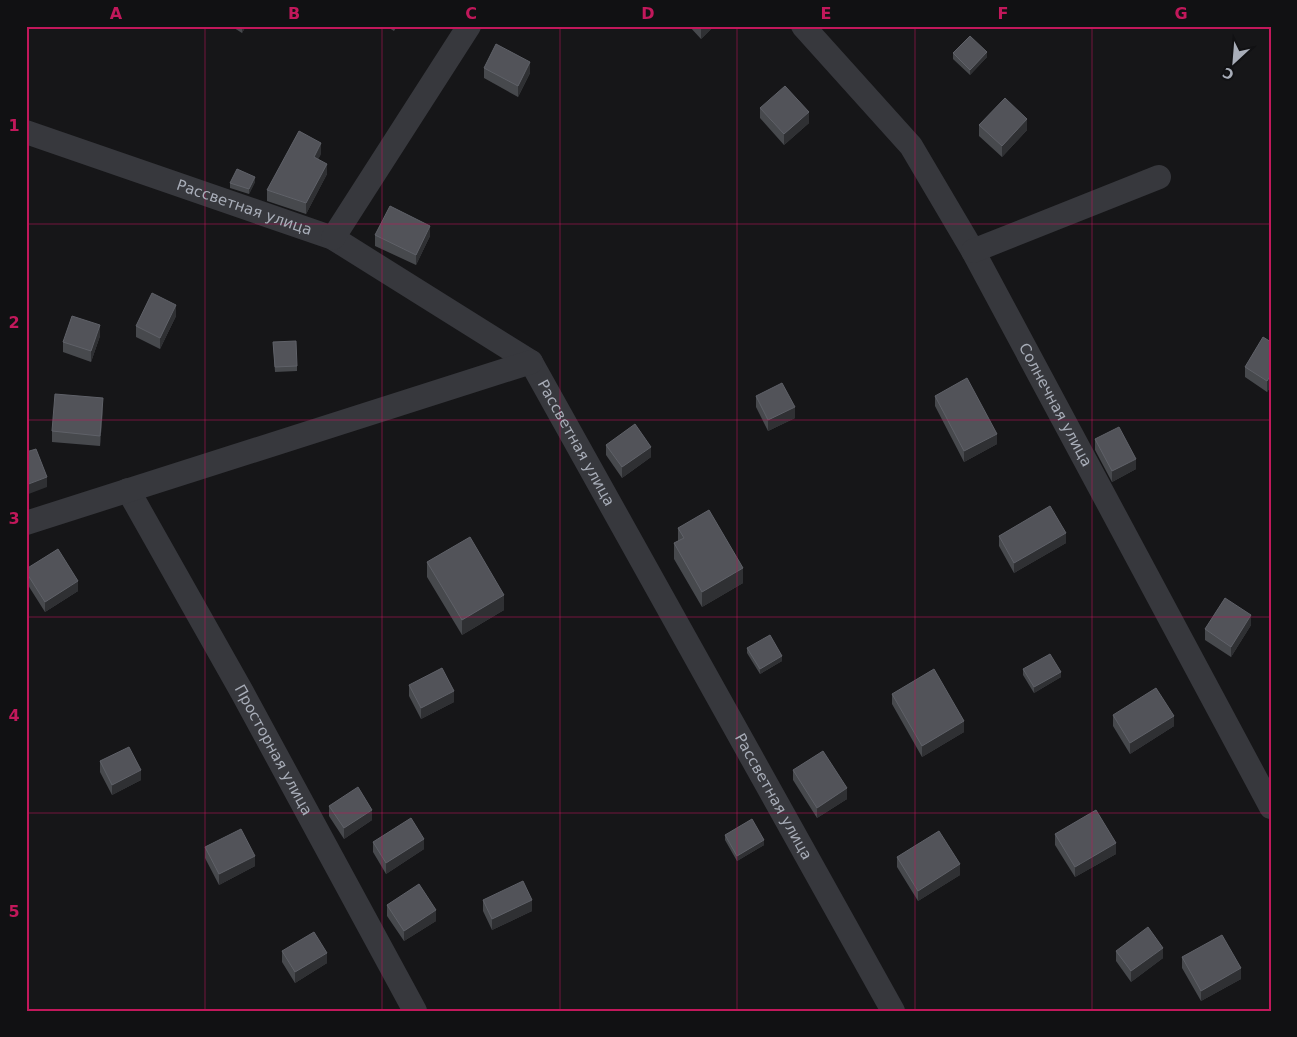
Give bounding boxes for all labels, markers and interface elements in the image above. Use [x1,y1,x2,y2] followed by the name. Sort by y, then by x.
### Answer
[110,4,123,23] text: A
[288,4,300,23] text: B
[465,4,477,23] text: C
[641,4,655,23] text: D
[821,4,831,23] text: E
[998,4,1008,23] text: F
[1174,4,1188,23] text: G
[1210,38,1260,88] north arrow
[1220,64,1236,83] text: С
[8,116,20,135] text: 1
[174,176,314,239] street label: Рассветная улица
[8,313,20,332] text: 2
[1015,340,1096,470] street label: Солнечная улица
[534,376,619,509] street label: Рассветная улица
[8,509,20,528] text: 3
[231,681,316,819] street label: Просторная улица
[8,706,20,725] text: 4
[731,730,816,863] street label: Рассветная улица
[8,902,20,921] text: 5

